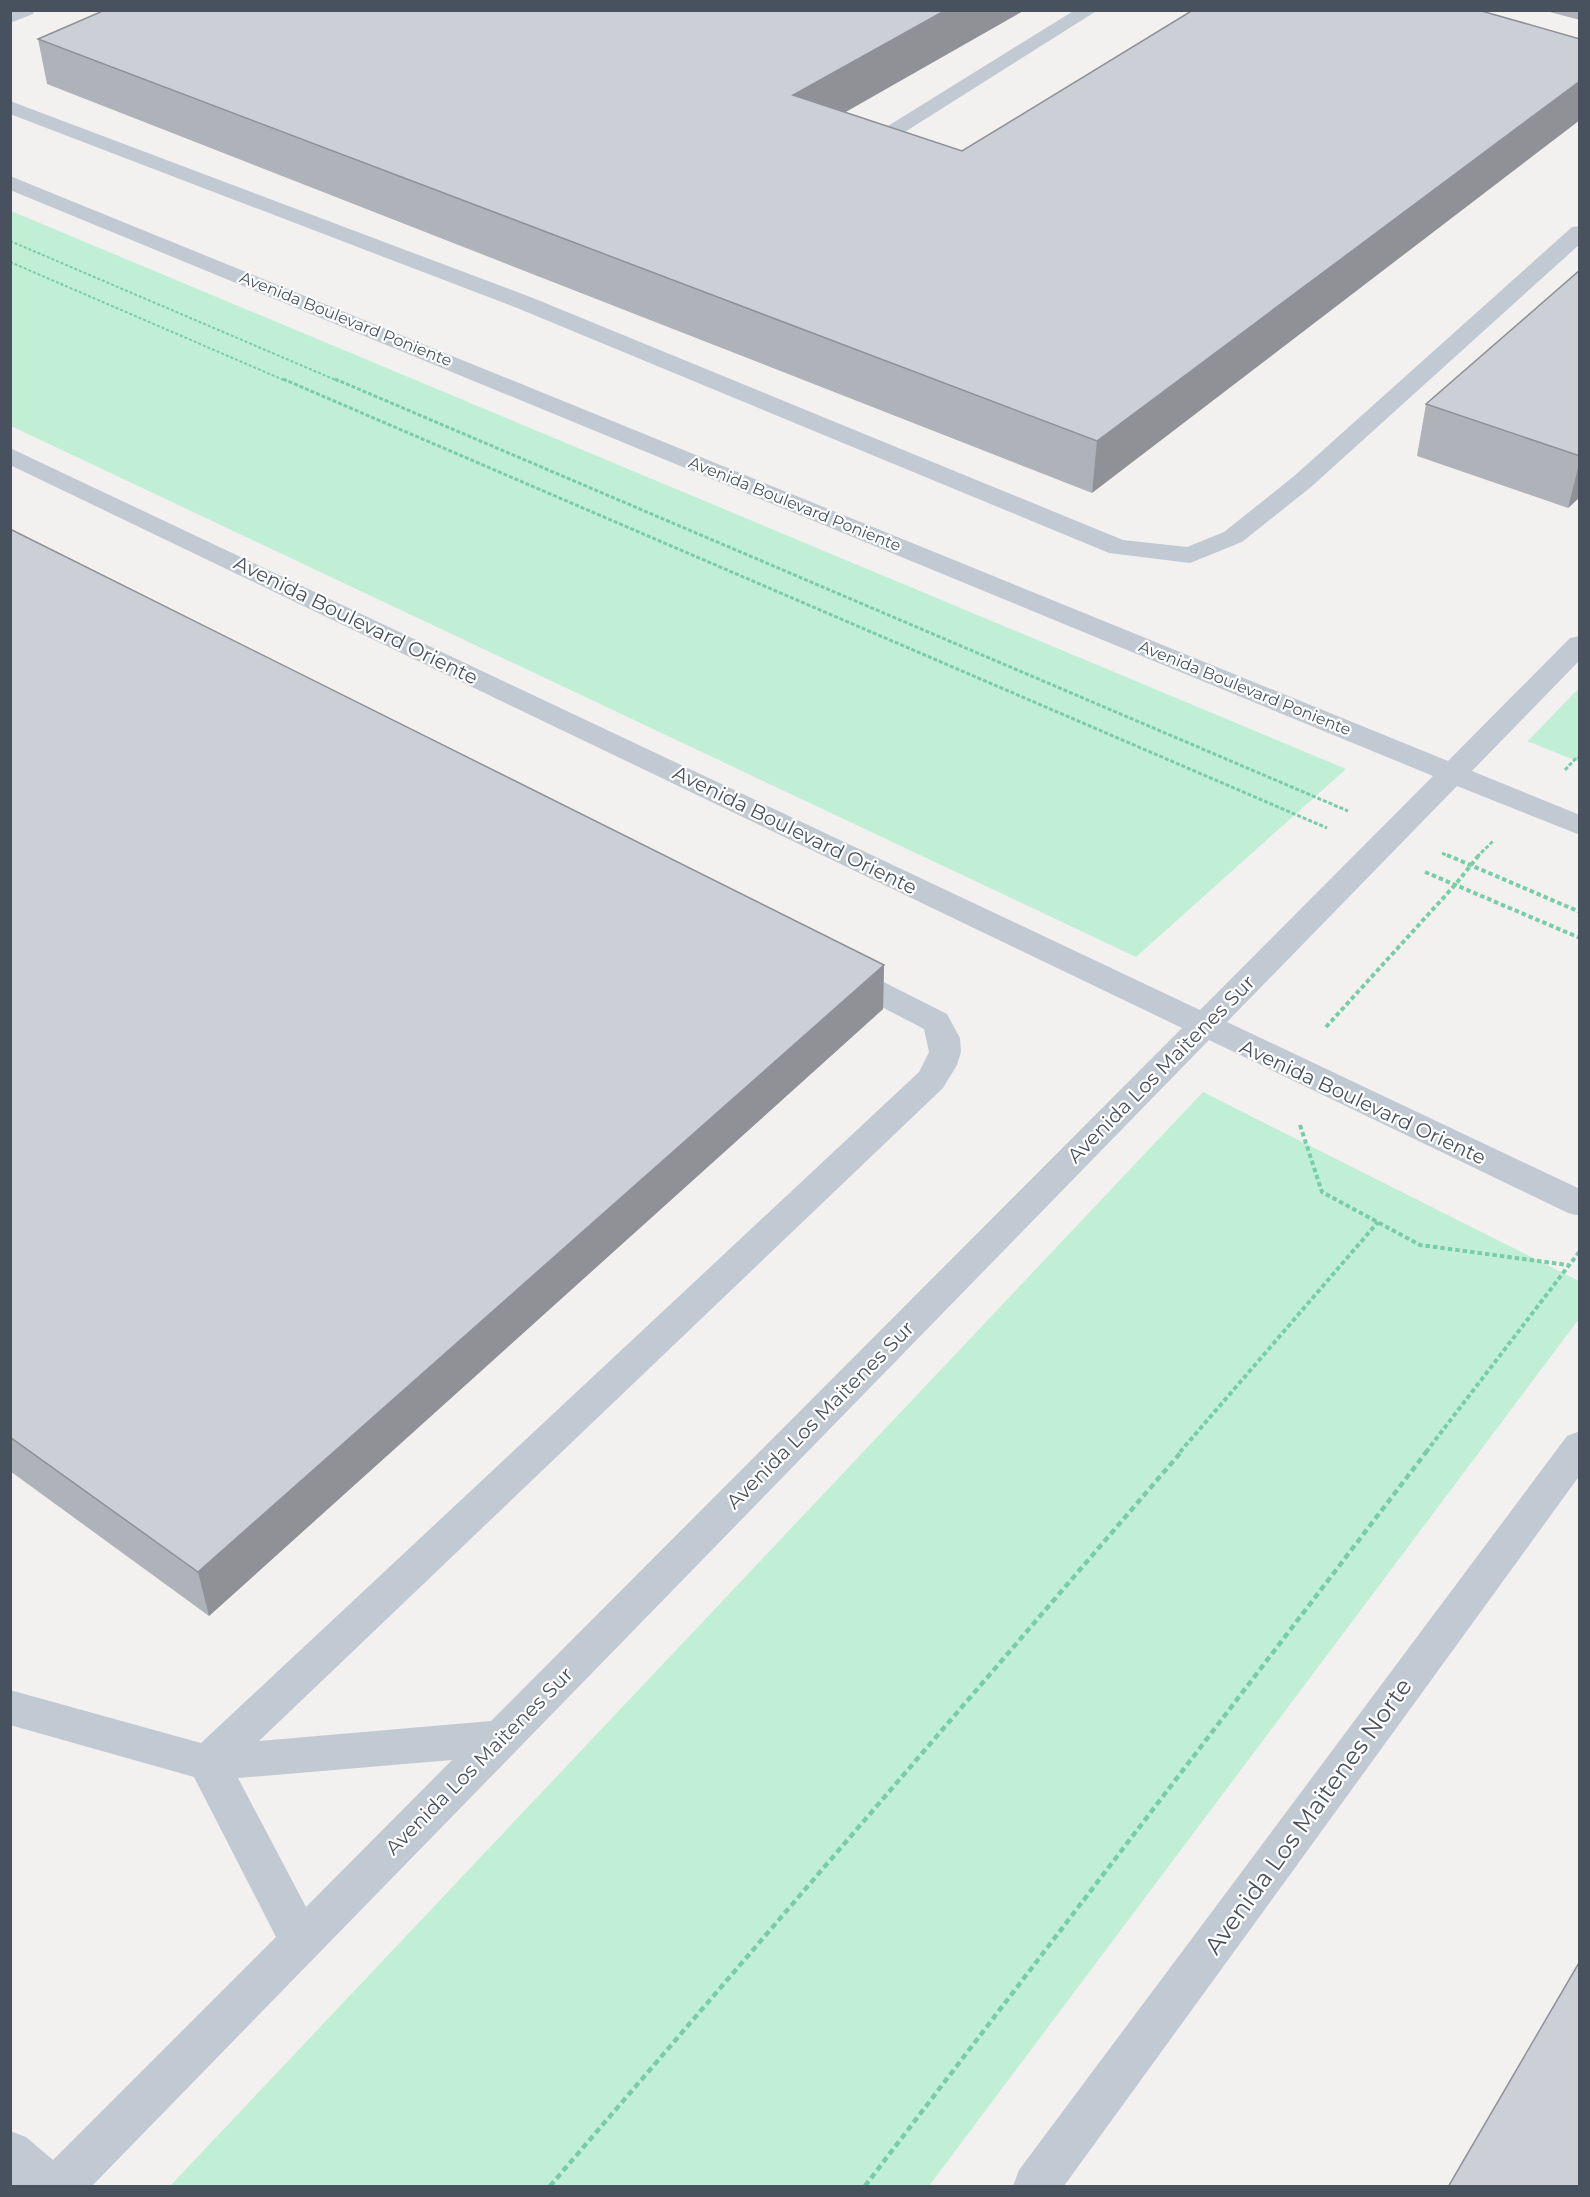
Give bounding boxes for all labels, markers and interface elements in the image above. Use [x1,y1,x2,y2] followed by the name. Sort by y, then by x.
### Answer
[237,268,455,370] street label: Avenida Boulevard Poniente
[686,453,904,555] street label: Avenida Boulevard Poniente
[230,550,482,690] street label: Avenida Boulevard Oriente
[1136,637,1354,739] street label: Avenida Boulevard Poniente
[669,760,921,900] street label: Avenida Boulevard Oriente
[1062,970,1260,1168] street label: Avenida Los Maitenes Sur
[1236,1034,1490,1170] street label: Avenida Boulevard Oriente
[721,1316,919,1514] street label: Avenida Los Maitenes Sur
[380,1662,578,1860] street label: Avenida Los Maitenes Sur
[1198,1672,1418,1960] street label: Avenida Los Maitenes Norte

